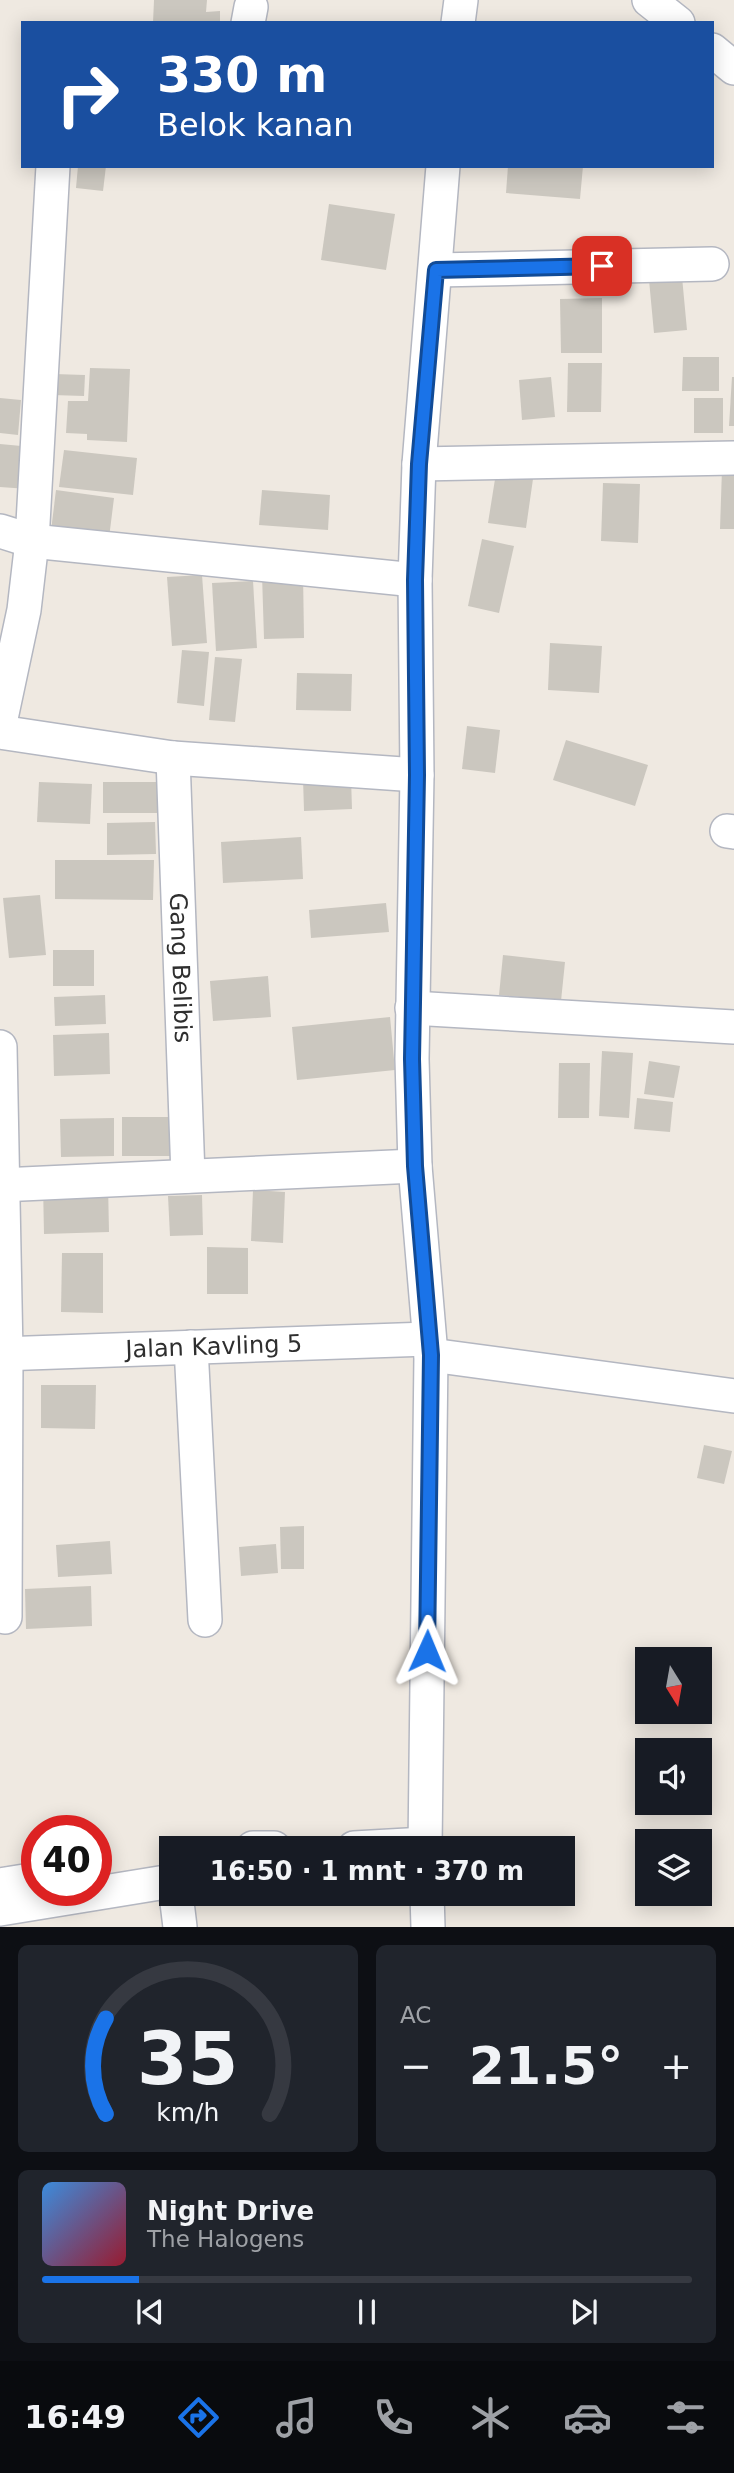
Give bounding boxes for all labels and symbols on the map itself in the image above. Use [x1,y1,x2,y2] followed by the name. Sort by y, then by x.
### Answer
[572,236,632,296] pin
[164,892,197,1044] street label: Gang Belibis
[123,1329,303,1364] street label: Jalan Kavling 5
[390,1614,464,1688] position arrow
[635,1647,712,1724] north arrow
[21,1815,112,1906] speed limit sign: 40

